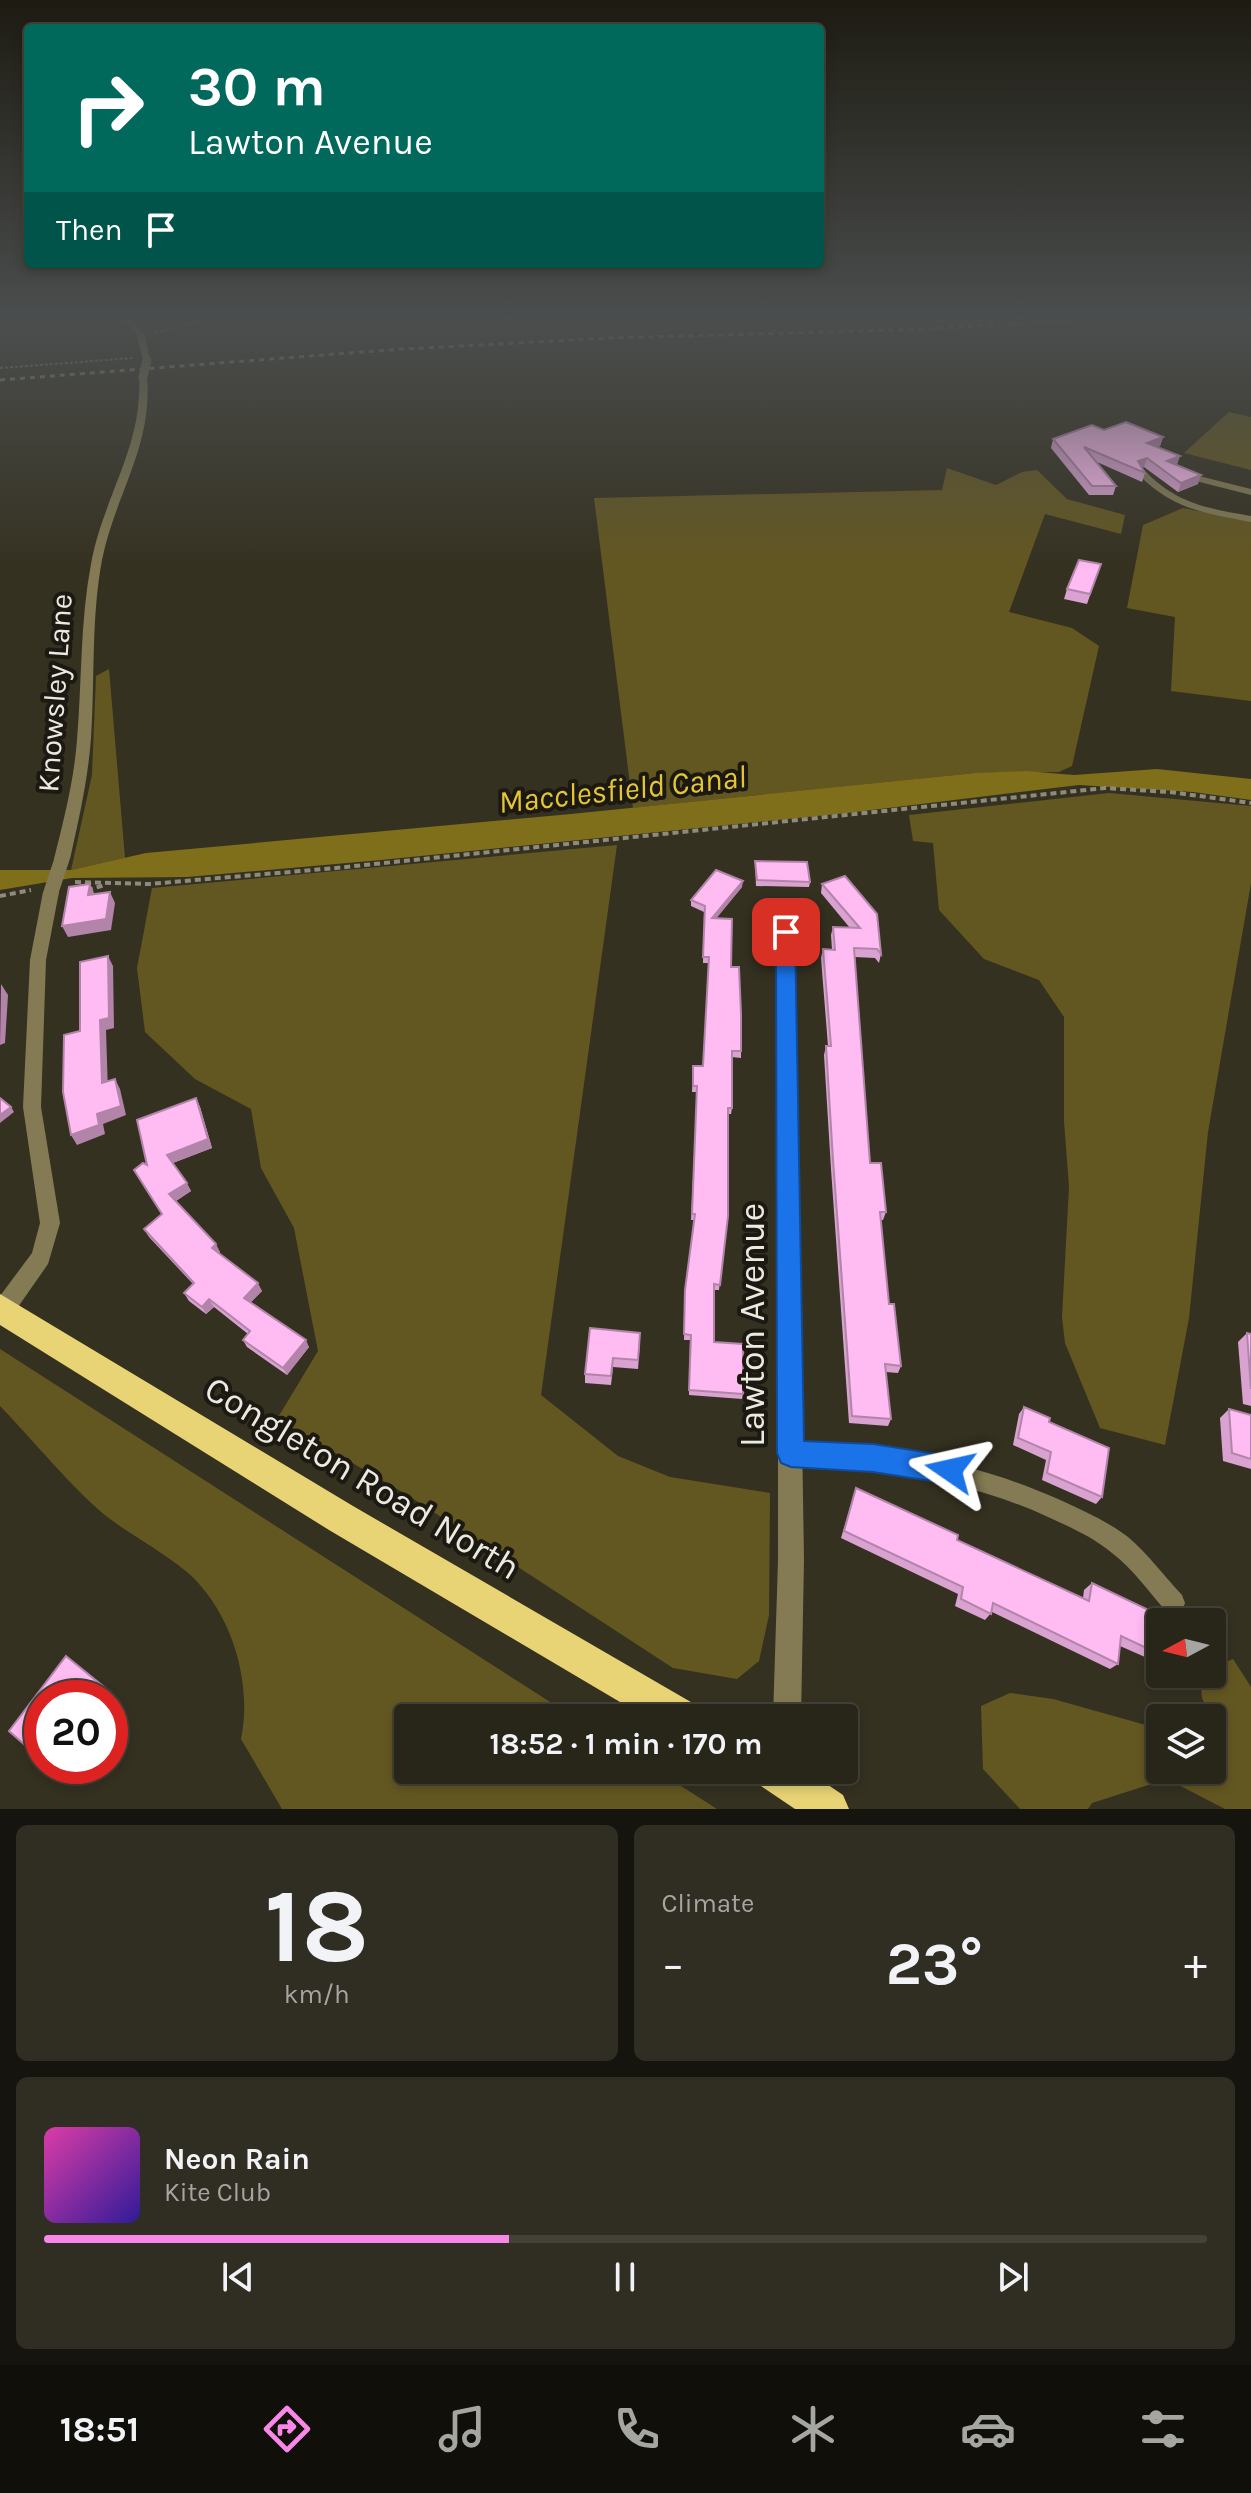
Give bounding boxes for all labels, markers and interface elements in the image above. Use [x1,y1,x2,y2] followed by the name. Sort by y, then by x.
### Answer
[188,54,326,119] text: 30 m
[56,56,160,160] icon: right
[188,121,433,163] text: Lawton Avenue
[139,208,183,252] icon: arrive
[56,212,123,248] text: Then
[30,592,80,794] street label: Knowsley Lane
[496,758,748,821] water label: Macclesfield Canal
[752,898,820,966] pin
[764,910,808,954] icon: arrive
[731,1203,773,1447] street label: Lawton Avenue
[197,1367,528,1589] street label: Congleton Road North
[908,1428,992,1512] position arrow
[1146,1608,1226,1688] north arrow
[1146,1608,1226,1784] map controls
[24,1680,128,1784] speed limit sign: 20
[1146,1704,1226,1784] button: layers
[490,1726,763,1762] text: 18:52 · 1 min · 170 m
[265,1866,369,1987] text: 18
[662,1888,754,1919] text: Climate
[886,1929,983,1999] text: 23°
[662,1939,685,1990] text: −
[1184,1939,1207,1990] text: +
[284,1979,350,2010] text: km/h
[164,2141,310,2177] text: Neon Rain
[164,2177,271,2208] text: Kite Club
[216,2255,260,2299] icon: previous
[603,2255,647,2299] icon: pause
[991,2255,1035,2299] icon: next
[259,2401,315,2457] icon: directions
[434,2401,490,2457] icon: music
[609,2401,665,2457] icon: phone
[785,2401,841,2457] icon: climate
[960,2401,1016,2457] icon: car
[1135,2401,1191,2457] icon: filters
[60,2408,139,2450] text: 18:51

